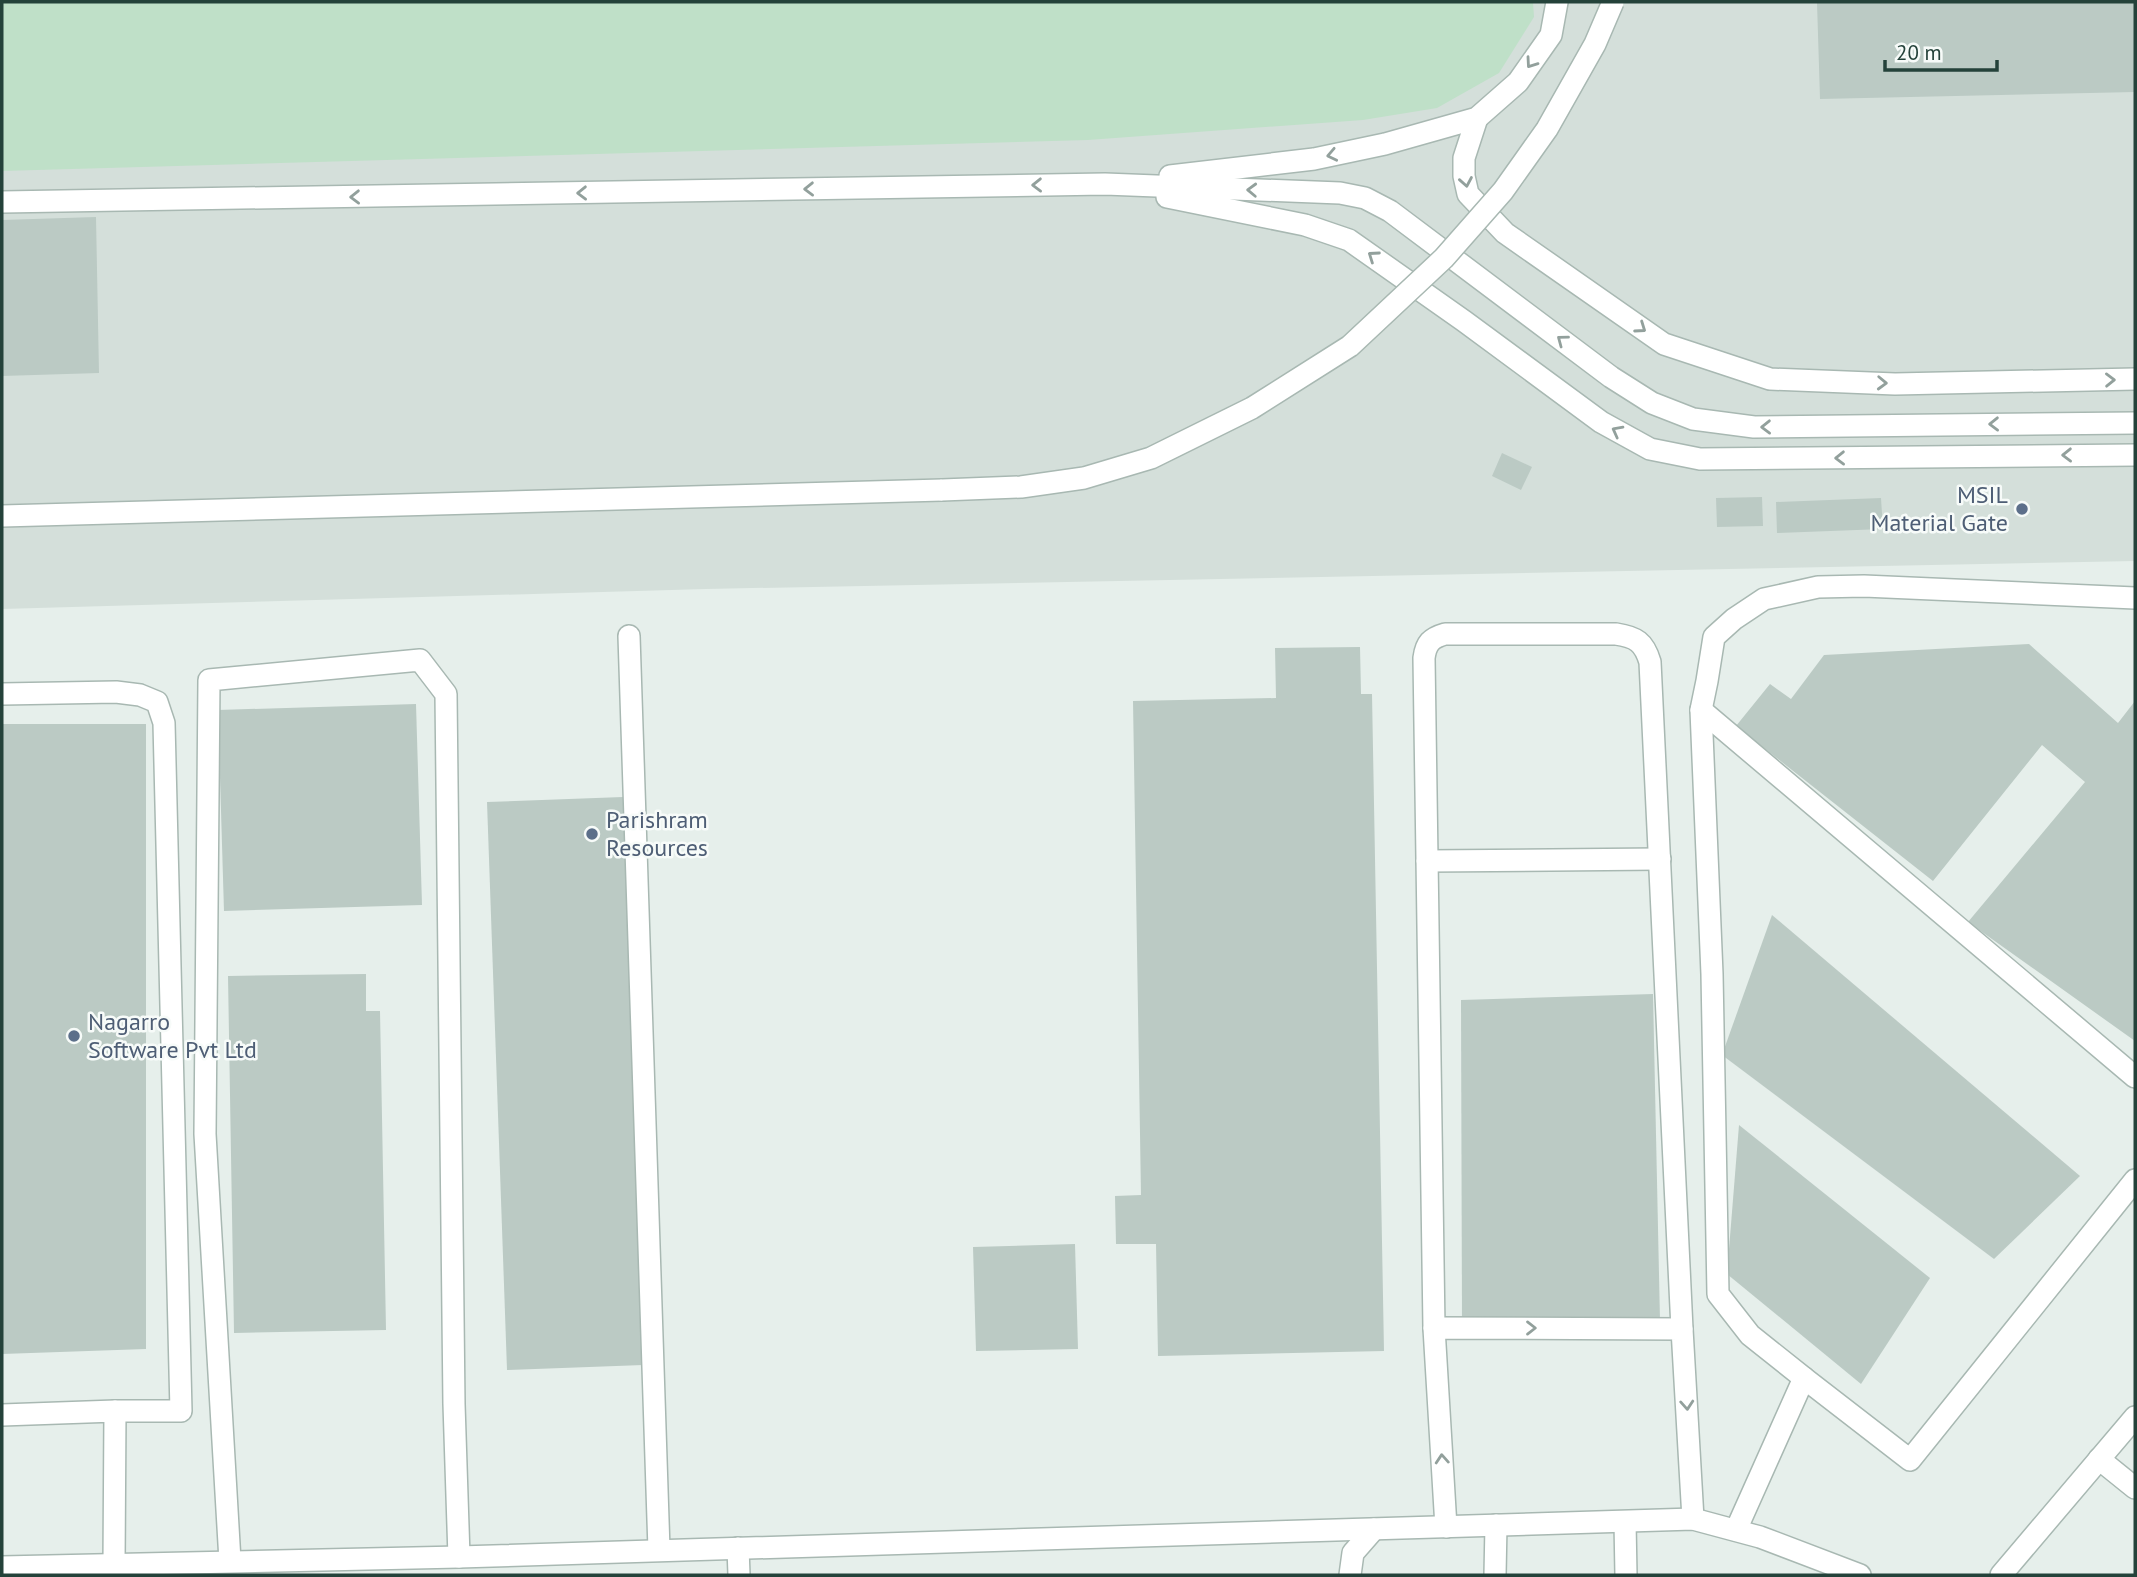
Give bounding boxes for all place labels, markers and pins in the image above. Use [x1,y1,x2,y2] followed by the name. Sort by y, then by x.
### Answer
[1870,479,2008,538] place label: MSIL Material Gate
[2014,501,2030,517] marker: MSIL Material Gate
[606,804,708,863] place label: Parishram Resources
[584,826,600,842] marker: Parishram Resources
[88,1006,257,1065] place label: Nagarro Software Pvt Ltd
[66,1028,82,1044] marker: Nagarro Software Pvt Ltd

